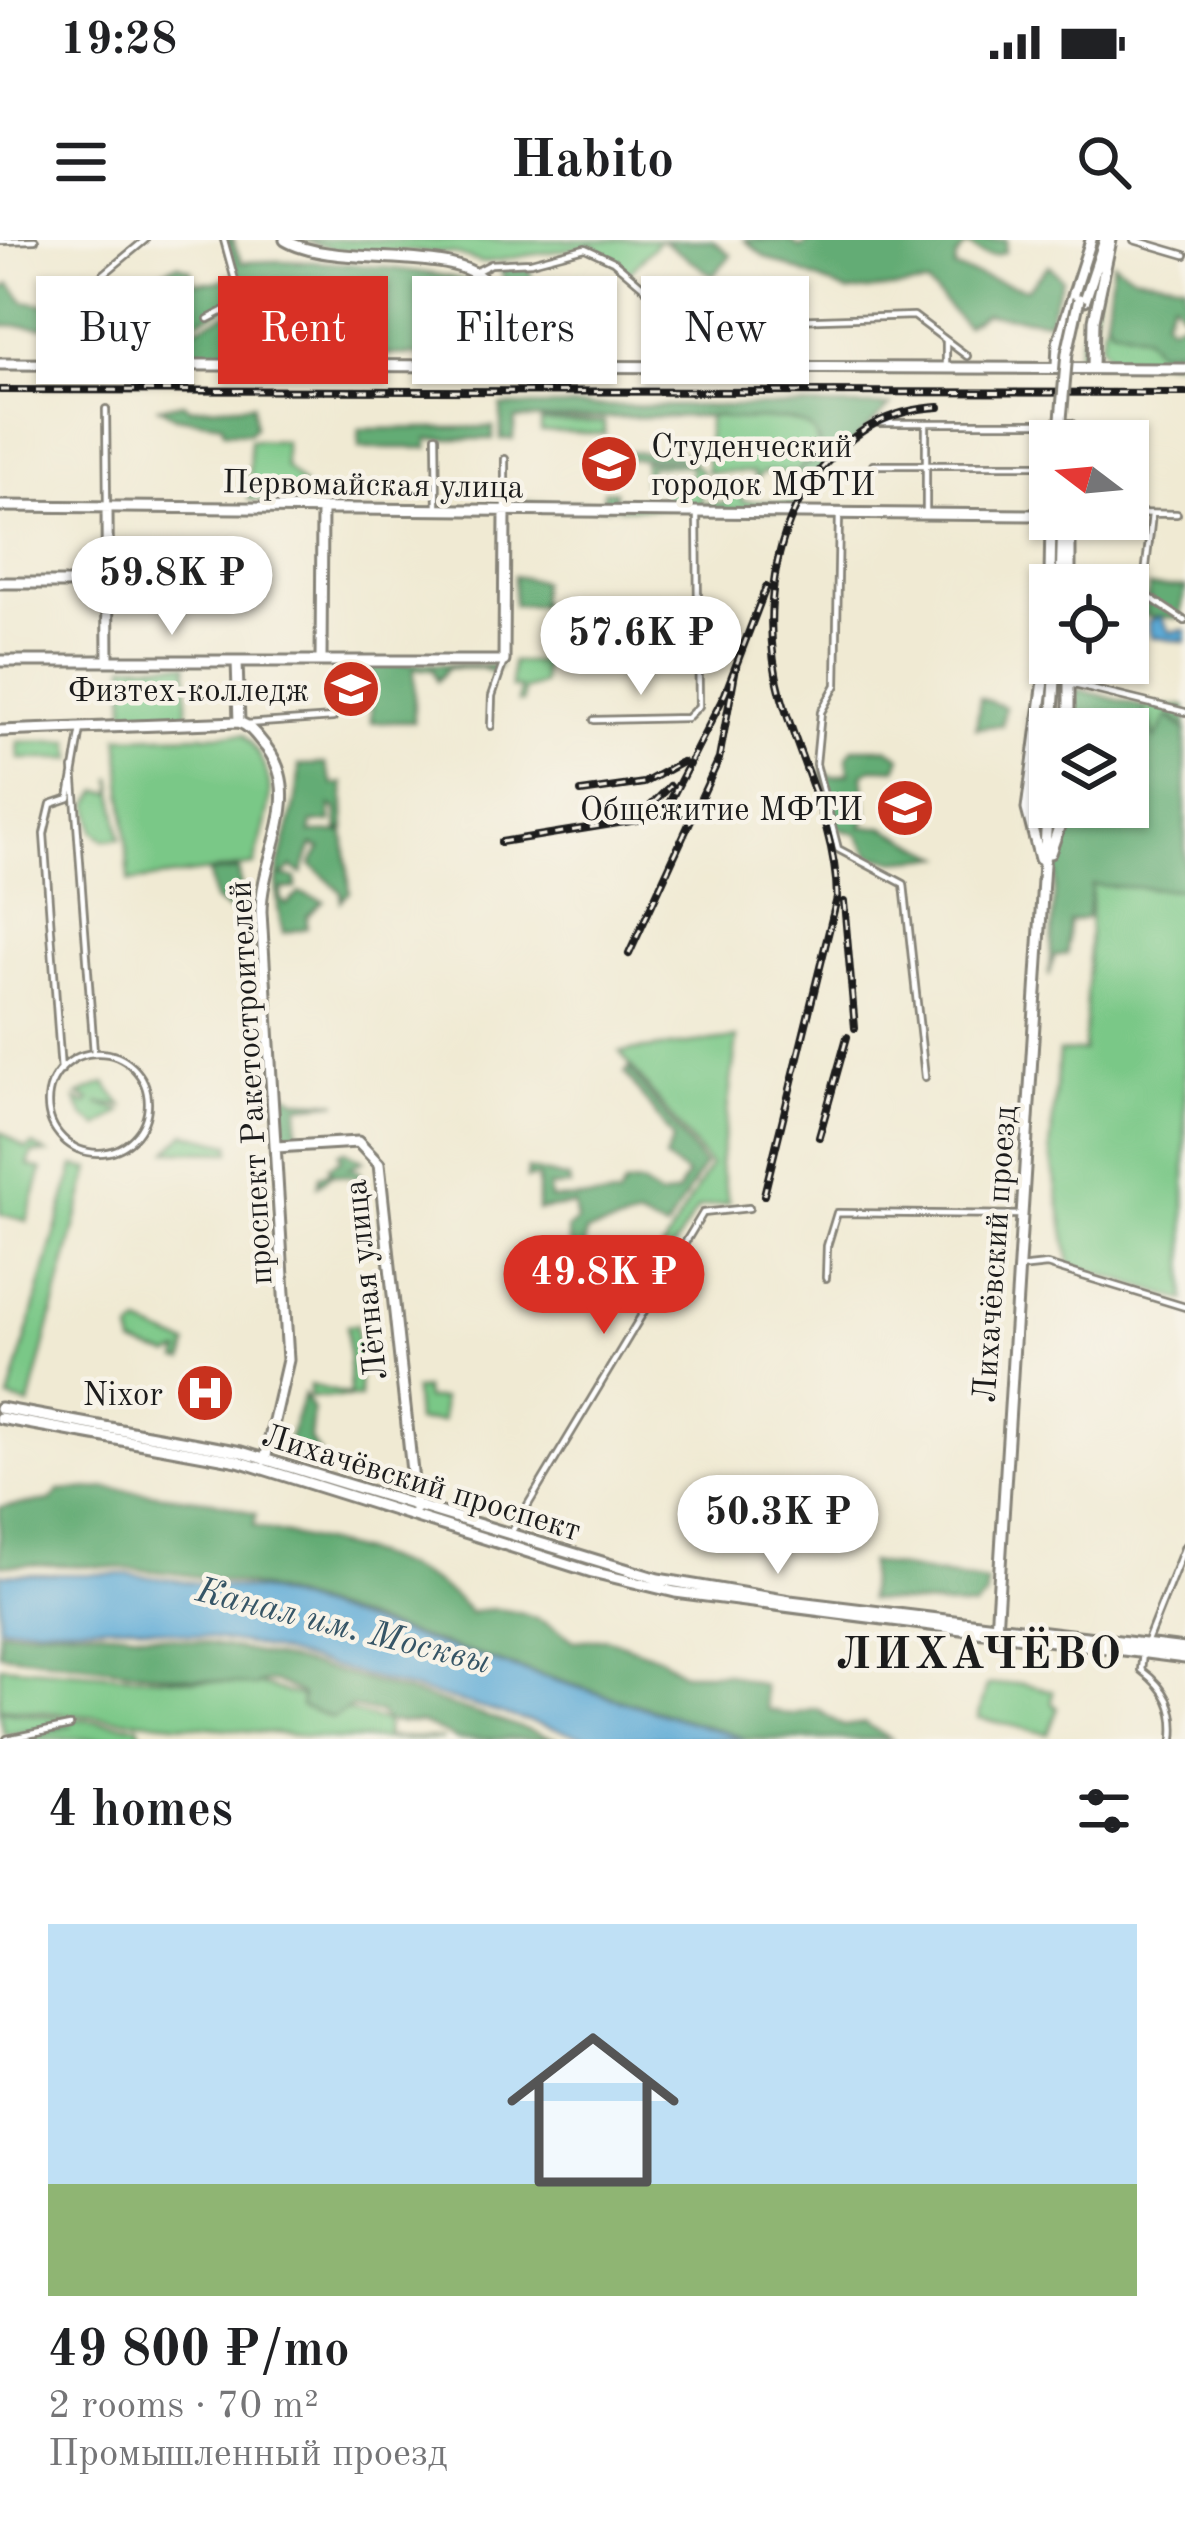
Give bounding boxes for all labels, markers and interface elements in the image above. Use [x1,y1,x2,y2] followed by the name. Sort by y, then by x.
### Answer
[60,19,177,64] text: 19:28
[48,129,114,195] icon: menu
[1071,129,1137,195] icon: search
[511,135,674,189] text: Habito
[36,276,194,384] chip: Buy
[218,276,388,384] chip: Rent
[412,276,617,384] chip: Filters
[641,276,809,384] chip: New
[1029,420,1149,540] north arrow
[1029,420,1149,828] map controls
[651,432,875,503] place label: Студенческий городок МФТИ
[578,433,640,495] school or university icon: Студенческий городок МФТИ
[222,467,524,506] street label: Первомайская улица
[61,536,283,638] pin: 59.8K ₽
[98,555,246,594] text: 59.8K ₽
[1029,564,1149,684] button: locate
[530,596,752,698] pin: 57.6K ₽
[567,615,715,654] text: 57.6K ₽
[320,658,382,720] school or university icon: Физтех-колледж
[68,676,309,709] place label: Физтех-колледж
[1029,708,1149,828] button: layers
[874,777,936,839] school or university icon: Общежитие МФТИ
[580,795,863,828] place label: Общежитие МФТИ
[225,880,280,1286] street label: проспект Ракетостроителей
[970,1105,1023,1404] street label: Лихачёвский проезд
[341,1178,394,1382] street label: Лётная улица
[493,1235,715,1337] pin: 49.8K ₽
[530,1254,678,1293] text: 49.8K ₽
[174,1362,236,1424] hospital icon: Nixor
[82,1380,163,1413] place label: Nixor
[258,1420,584,1549] street label: Лихачёвский проспект
[667,1475,889,1577] pin: 50.3K ₽
[704,1494,852,1533] text: 50.3K ₽
[191,1573,494,1682] water label: Канал им. Москвы
[836,1626,1124,1679] district label: ЛИХАЧЁВО
[1071,1778,1137,1844] icon: filters
[48,1786,233,1837] text: 4 homes
[485,2002,701,2218] icon: home
[48,2326,350,2377] text: 49 800 ₽/mo
[48,2387,319,2426] text: 2 rooms · 70 m²
[48,2435,447,2474] text: Промышленный проезд

